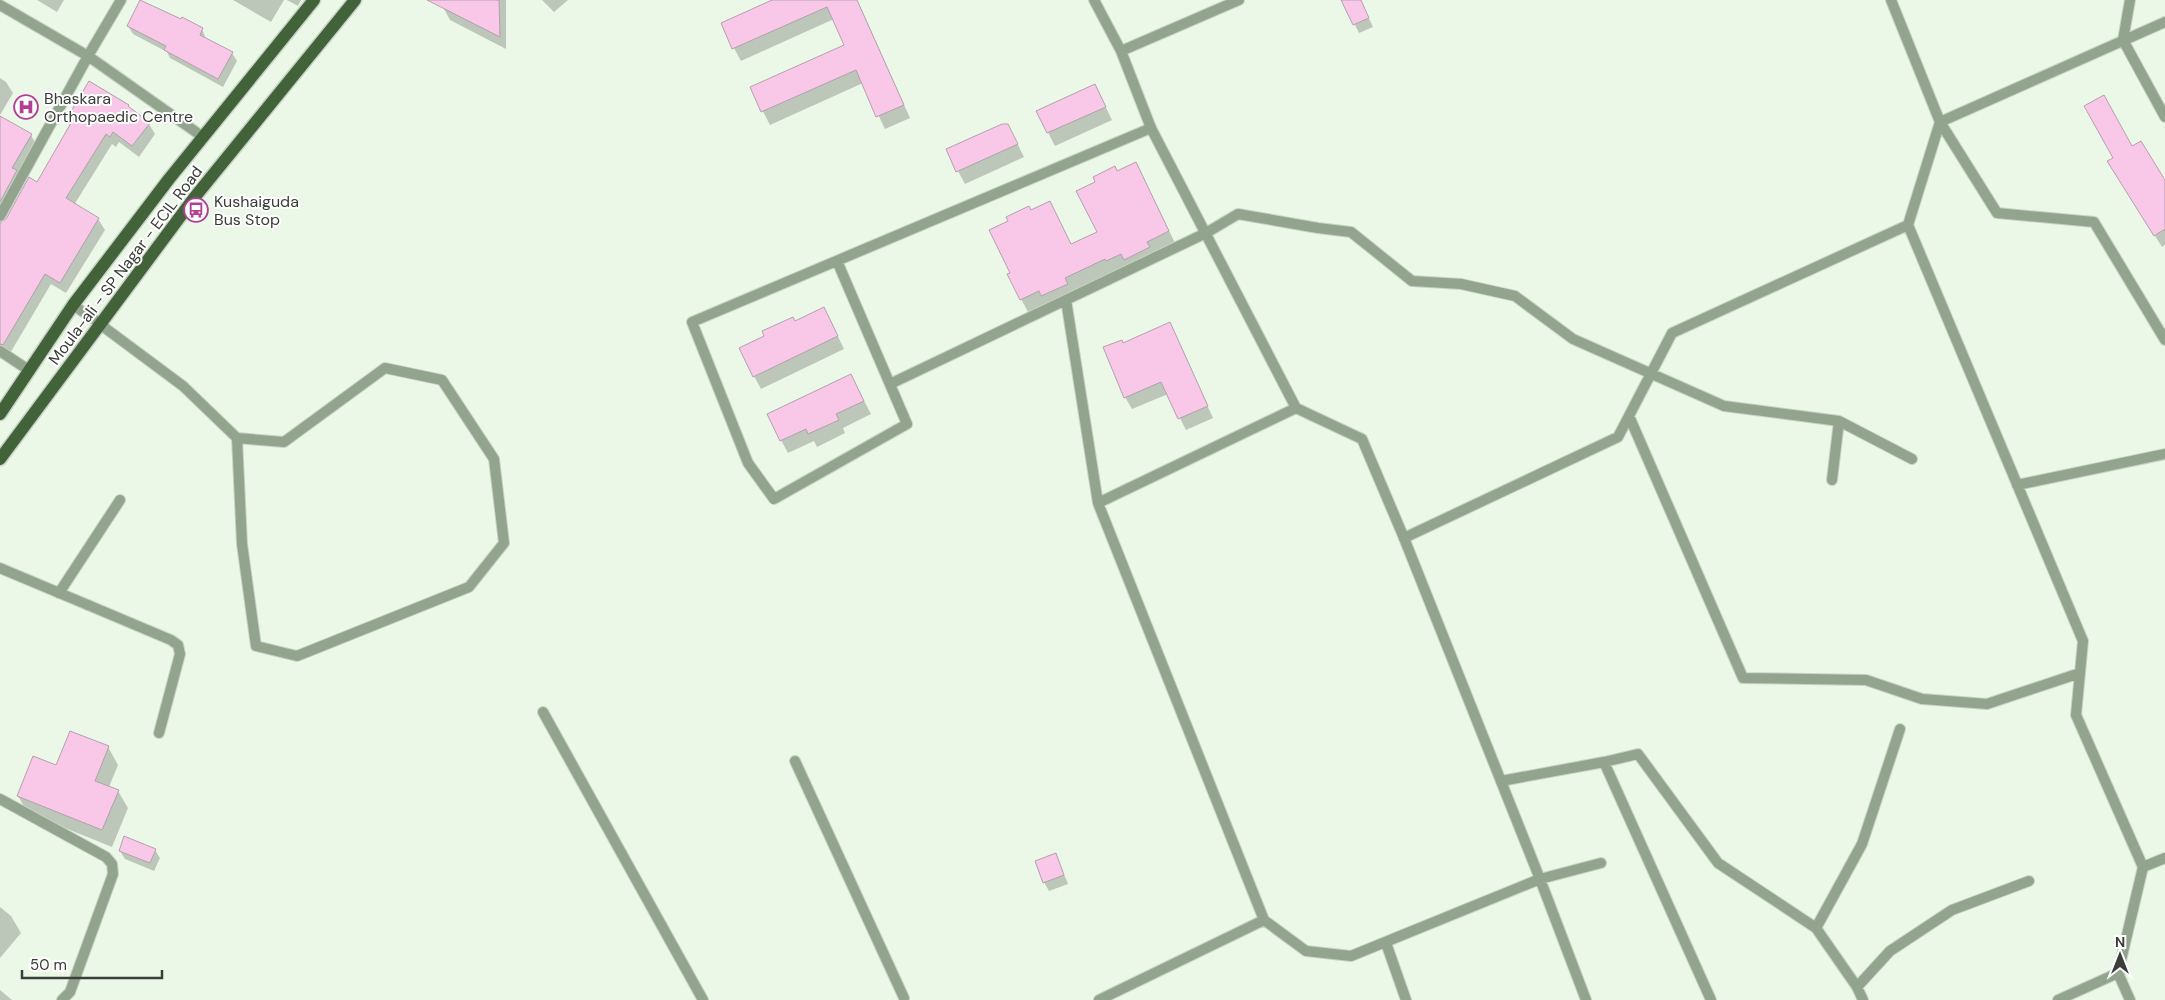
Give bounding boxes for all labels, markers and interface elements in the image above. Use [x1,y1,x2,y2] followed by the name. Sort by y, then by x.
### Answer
[44,88,193,127] place label: Bhaskara Orthopaedic Centre
[13,94,39,120] hospital icon: Bhaskara Orthopaedic Centre
[44,162,207,369] street label: Moula-ali - SP Nagar - ECIL Road
[214,191,299,230] place label: Kushaiguda Bus Stop
[183,197,209,223] bus stop icon: Kushaiguda Bus Stop
[2095,930,2145,980] north arrow
[2115,933,2125,951] text: N
[22,948,162,980] scale bar
[30,955,67,975] text: 50 m

